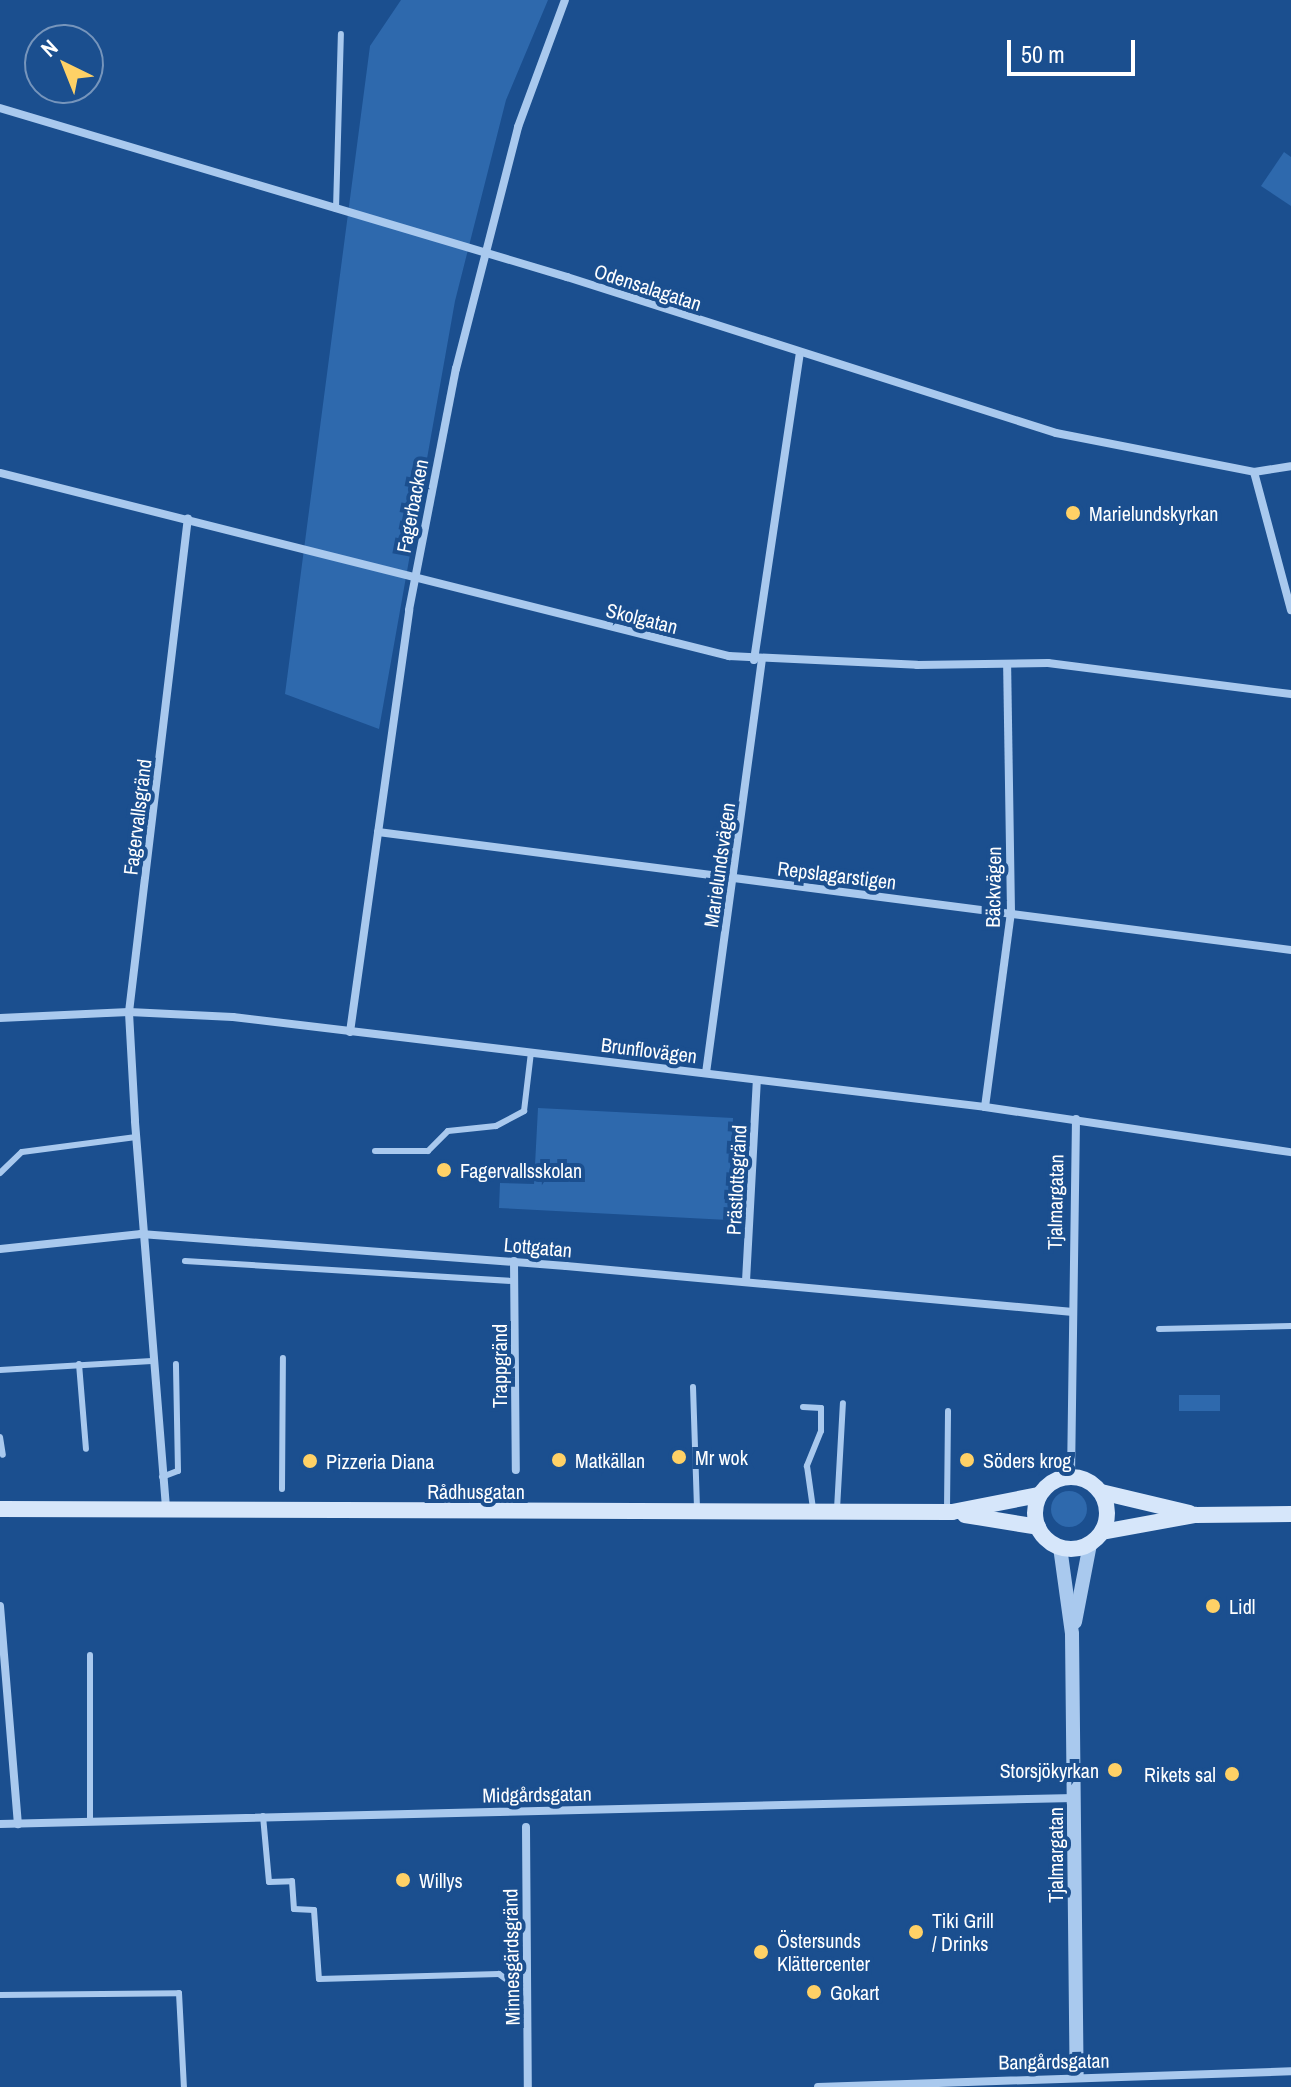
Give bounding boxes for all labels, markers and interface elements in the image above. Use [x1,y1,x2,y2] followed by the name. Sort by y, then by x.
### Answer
[24,24,104,104] north arrow
[1011,24,1139,74] scale bar
[34,32,64,63] text: N
[1021,38,1065,70] text: 50 m
[591,258,705,316] street label: Odensalagatan
[391,457,433,555] street label: Fagerbacken
[1089,501,1218,525] place label: Marielundskyrkan
[1064,504,1082,522] marker: Marielundskyrkan
[604,598,680,638] street label: Skolgatan
[118,758,156,876] street label: Fagervallsgränd
[698,801,740,929] street label: Marielundsvägen
[980,846,1006,928] street label: Bäckvägen
[776,856,898,894] street label: Repslagarstigen
[600,1032,698,1068] street label: Brunflovägen
[721,1124,751,1236] street label: Prästlottsgränd
[1042,1154,1068,1250] street label: Tjalmargatan
[460,1158,582,1182] place label: Fagervallsskolan
[435,1161,453,1179] marker: Fagervallsskolan
[503,1232,573,1262] street label: Lottgatan
[487,1324,511,1408] street label: Trappgränd
[695,1445,748,1469] place label: Mr wok
[575,1448,645,1472] place label: Matkällan
[670,1448,688,1466] marker: Mr wok
[983,1448,1071,1472] place label: Söders krog
[326,1449,434,1473] place label: Pizzeria Diana
[550,1451,568,1469] marker: Matkällan
[958,1451,976,1469] marker: Söders krog
[301,1452,319,1470] marker: Pizzeria Diana
[427,1479,525,1503] street label: Rådhusgatan
[1229,1594,1255,1618] place label: Lidl
[1204,1597,1222,1615] marker: Lidl
[1000,1758,1099,1782] place label: Storsjökyrkan
[1106,1761,1124,1779] marker: Storsjökyrkan
[1144,1762,1216,1786] place label: Rikets sal
[1223,1765,1241,1783] marker: Rikets sal
[482,1781,592,1807] street label: Midgårdsgatan
[1043,1807,1067,1903] street label: Tjalmargatan
[419,1868,463,1892] place label: Willys
[394,1871,412,1889] marker: Willys
[498,1888,524,2026] street label: Minnesgärdsgränd
[932,1908,994,1955] place label: Tiki Grill / Drinks
[907,1923,925,1941] marker: Tiki Grill / Drinks
[777,1928,870,1975] place label: Östersunds Klättercenter
[752,1943,770,1961] marker: Östersunds Klättercenter
[830,1980,879,2004] place label: Gokart
[805,1983,823,2001] marker: Gokart
[998,2048,1110,2074] street label: Bangårdsgatan

